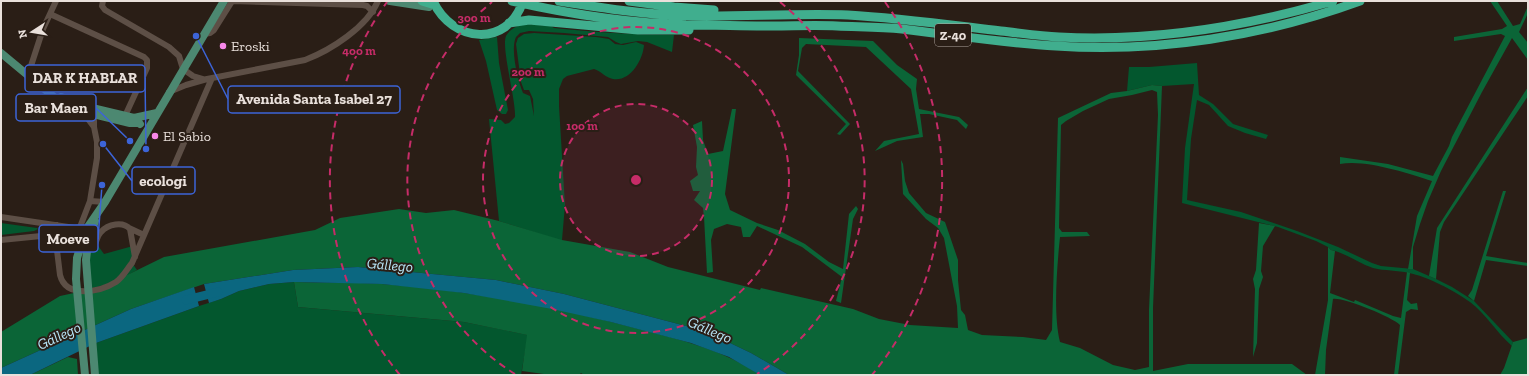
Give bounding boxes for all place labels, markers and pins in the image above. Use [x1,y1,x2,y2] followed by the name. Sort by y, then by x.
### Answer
[231,38,270,55] place label: Eroski
[218,41,228,51] marker: Eroski
[25,65,145,92] callout: DAR K HABLAR
[228,86,400,113] callout: Avenida Santa Isabel 27
[16,94,96,121] callout: Bar Maen
[163,128,211,145] place label: El Sabio
[150,131,160,141] marker: El Sabio
[132,167,195,194] callout: ecologi
[629,173,643,187] centre of rings
[39,225,98,252] callout: Moeve

